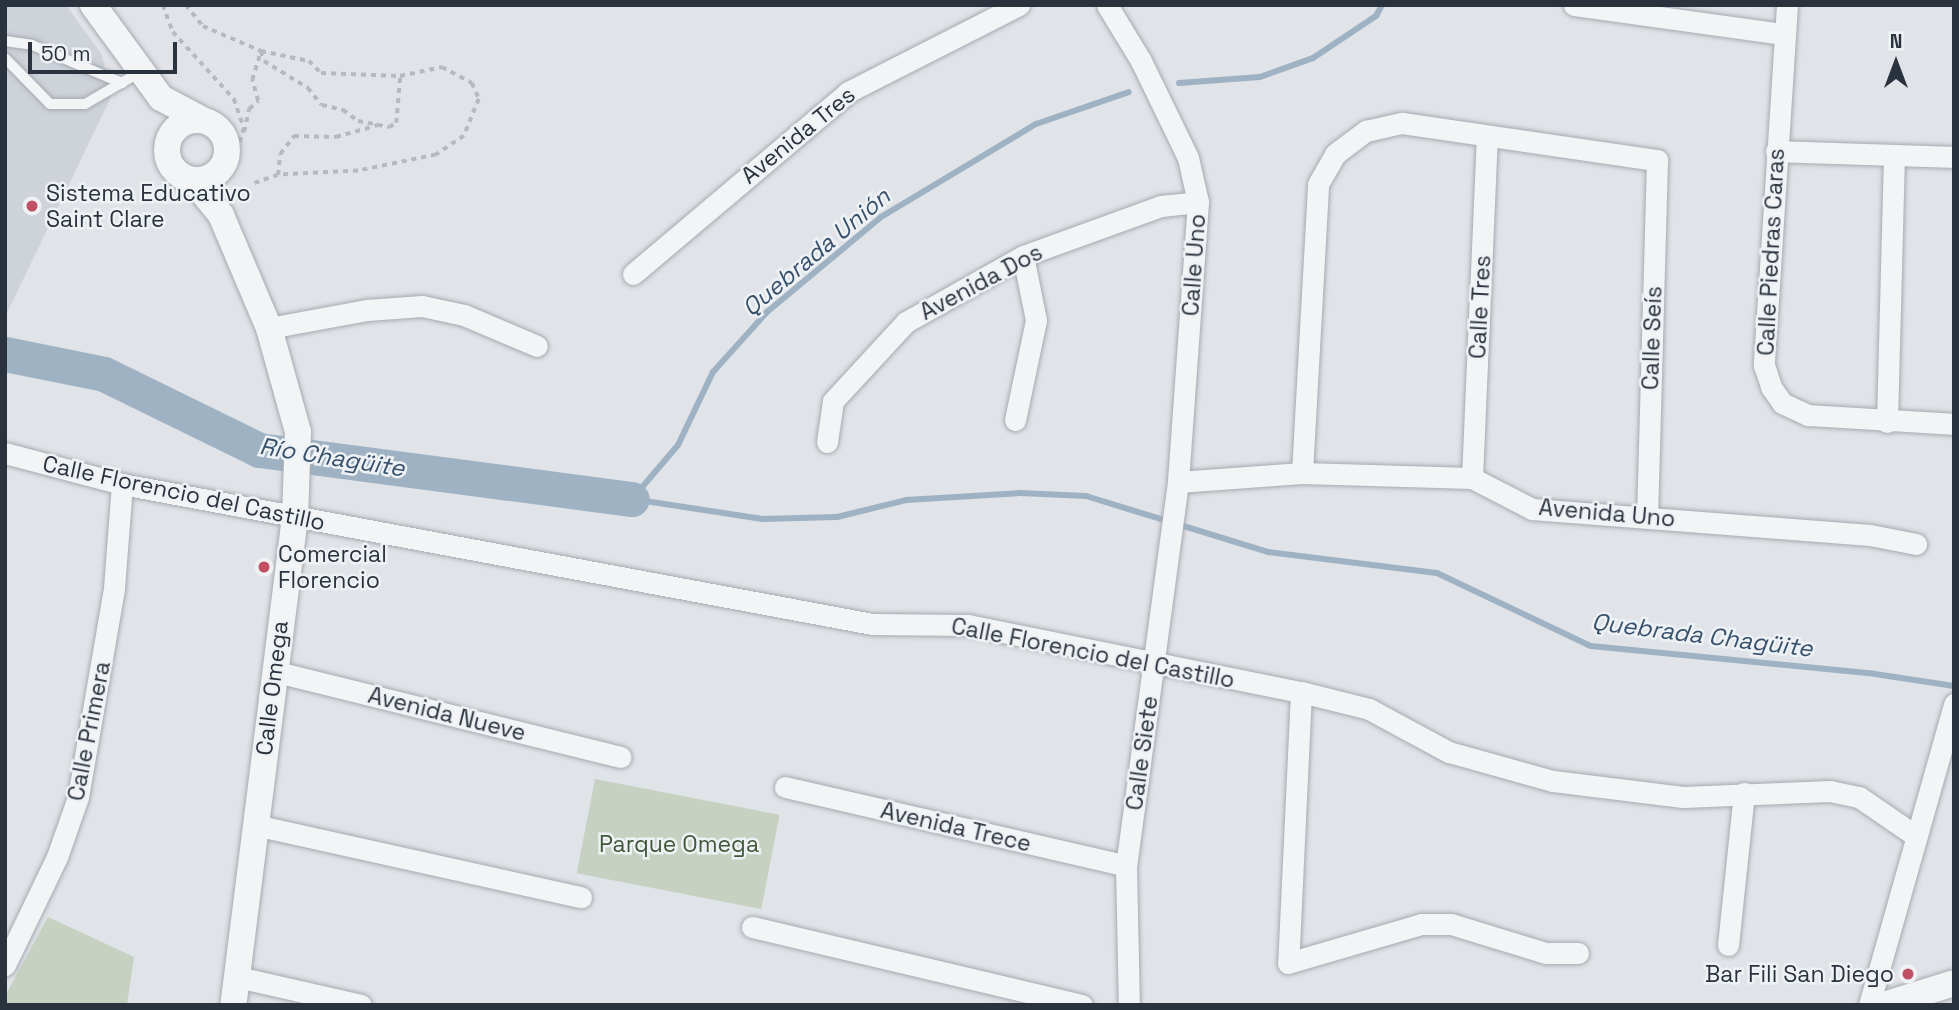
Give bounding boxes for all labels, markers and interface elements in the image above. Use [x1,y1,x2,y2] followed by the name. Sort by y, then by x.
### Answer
[32,28,180,72] scale bar
[1861,28,1931,98] north arrow
[1890,29,1902,54] text: N
[41,40,91,67] text: 50 m
[735,81,861,189] street label: Avenida Tres
[1752,148,1790,356] street label: Calle Piedras Caras
[46,179,251,233] place label: Sistema Educativo Saint Clare
[736,182,896,322] water label: Quebrada Unión
[24,198,40,214] marker: Sistema Educativo Saint Clare
[1177,213,1211,317] street label: Calle Uno
[915,238,1047,326] street label: Avenida Dos
[1463,254,1497,360] street label: Calle Tres
[1636,285,1668,391] street label: Calle Seís
[257,431,407,483] water label: Río Chagüite
[40,450,328,536] street label: Calle Florencio del Castillo
[1538,493,1676,533] street label: Avenida Uno
[278,540,387,594] place label: Comercial Florencio
[256,559,272,575] marker: Comercial Florencio
[1590,607,1814,663] water label: Quebrada Chagüite
[949,612,1237,694] street label: Calle Florencio del Castillo
[250,619,294,757] street label: Calle Omega
[62,659,116,803] street label: Calle Primera
[365,681,529,747] street label: Avenida Nueve
[1120,694,1164,812] street label: Calle Siete
[878,796,1034,858] street label: Avenida Trece
[599,830,759,858] park label: Parque Omega
[1705,960,1894,988] place label: Bar Fili San Diego
[1900,966,1916,982] marker: Bar Fili San Diego

